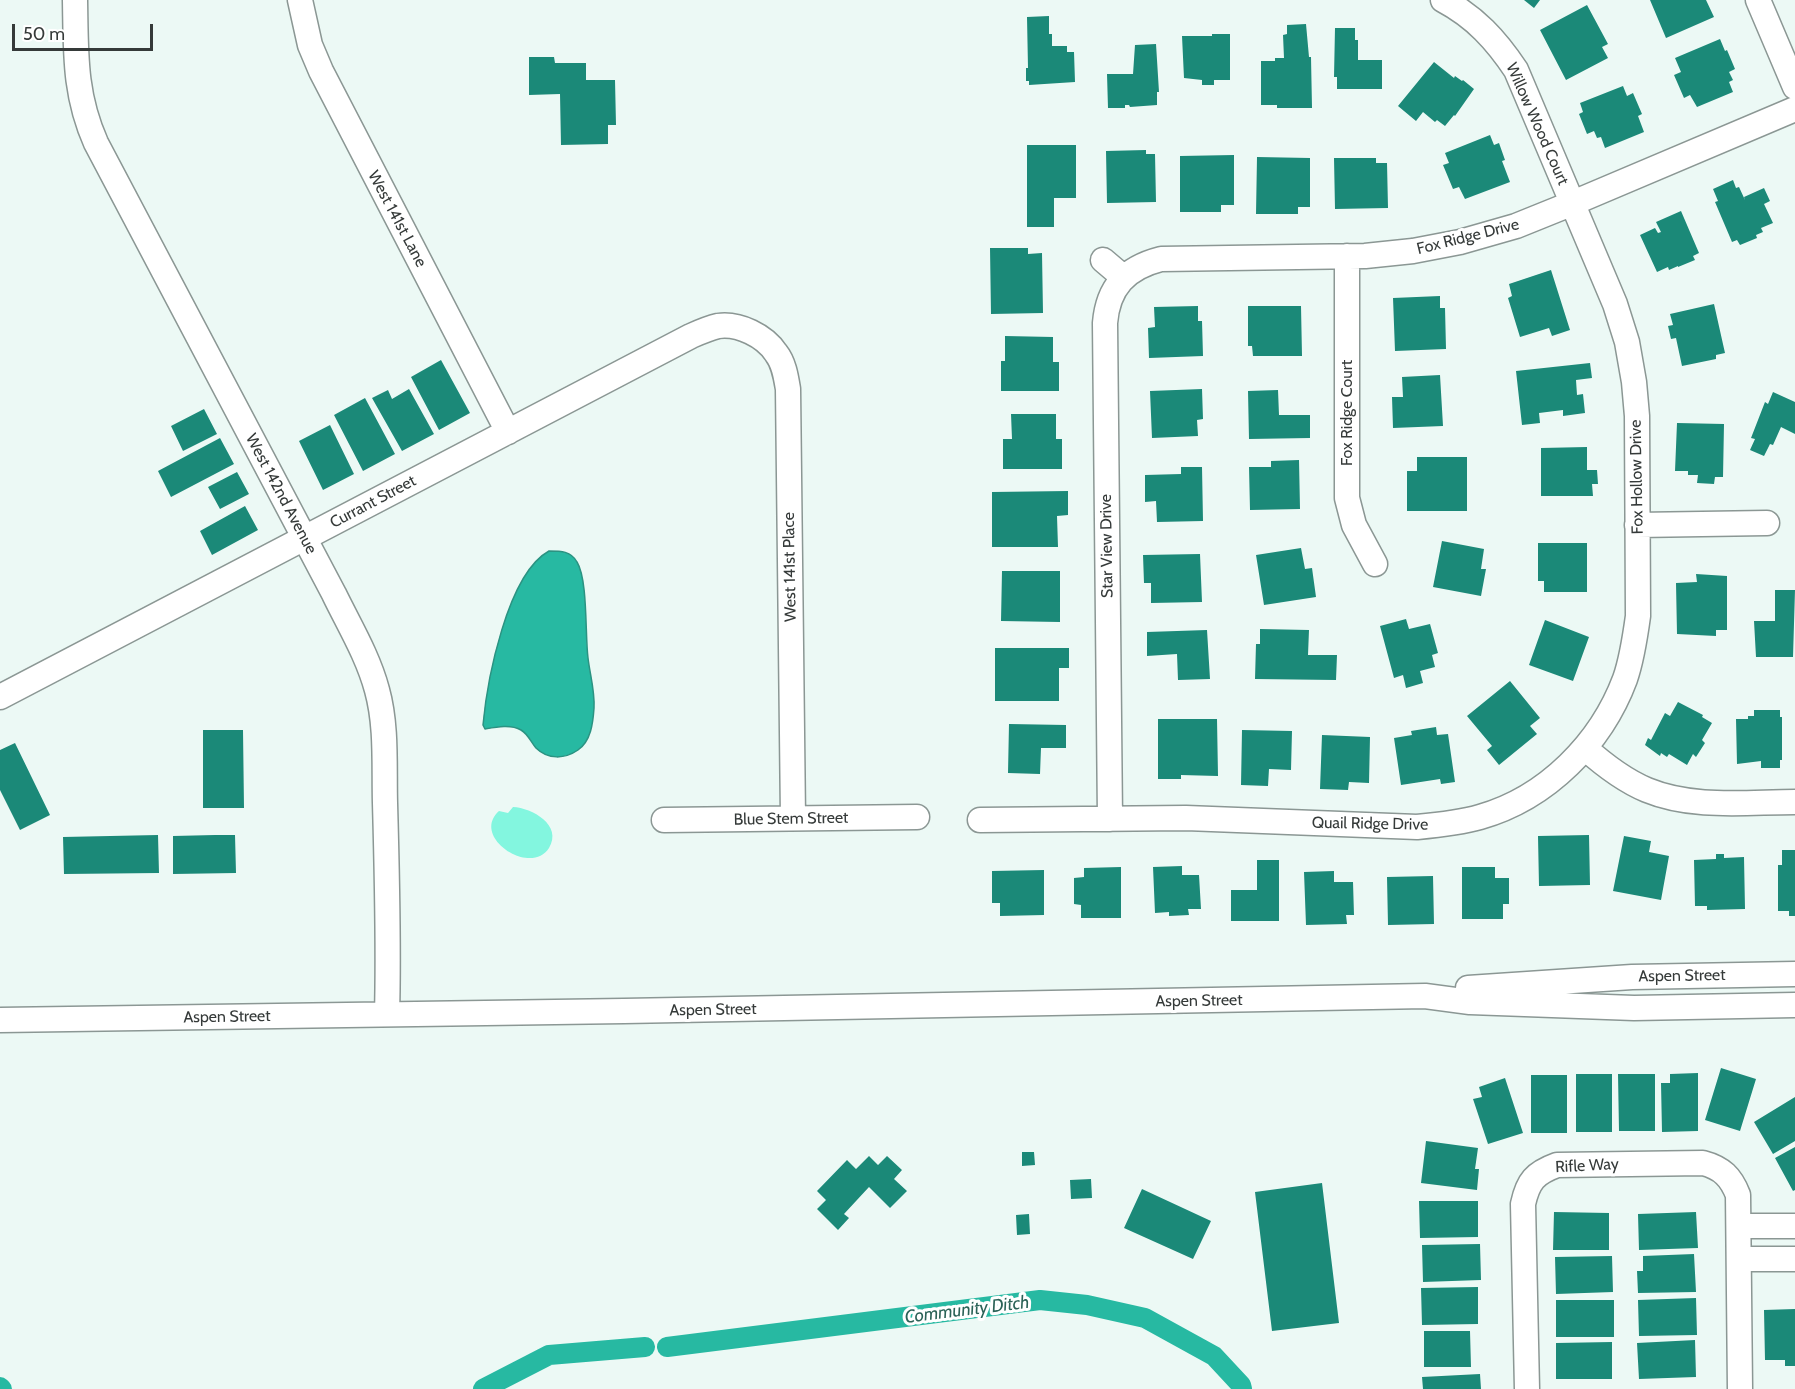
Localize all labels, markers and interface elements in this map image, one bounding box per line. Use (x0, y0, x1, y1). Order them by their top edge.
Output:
scale bar (15, 12, 156, 50)
text: 50 m (23, 23, 65, 45)
street label: Willow Wood Court (1501, 60, 1573, 188)
street label: West 141st Lane (364, 167, 430, 271)
street label: Fox Ridge Drive (1415, 215, 1521, 259)
street label: Fox Ridge Court (1337, 360, 1357, 466)
street label: Fox Hollow Drive (1626, 420, 1648, 534)
street label: West 142nd Avenue (241, 431, 321, 557)
street label: Currant Street (327, 471, 419, 533)
street label: Star View Drive (1096, 494, 1118, 598)
street label: West 141st Place (779, 512, 801, 622)
street label: Blue Stem Street (733, 808, 849, 830)
street label: Quail Ridge Drive (1312, 813, 1428, 835)
street label: Aspen Street (1638, 966, 1726, 986)
street label: Aspen Street (1155, 991, 1243, 1011)
street label: Aspen Street (669, 1000, 757, 1020)
street label: Aspen Street (183, 1007, 271, 1027)
street label: Rifle Way (1555, 1155, 1619, 1177)
water label: Community Ditch (904, 1292, 1030, 1328)

